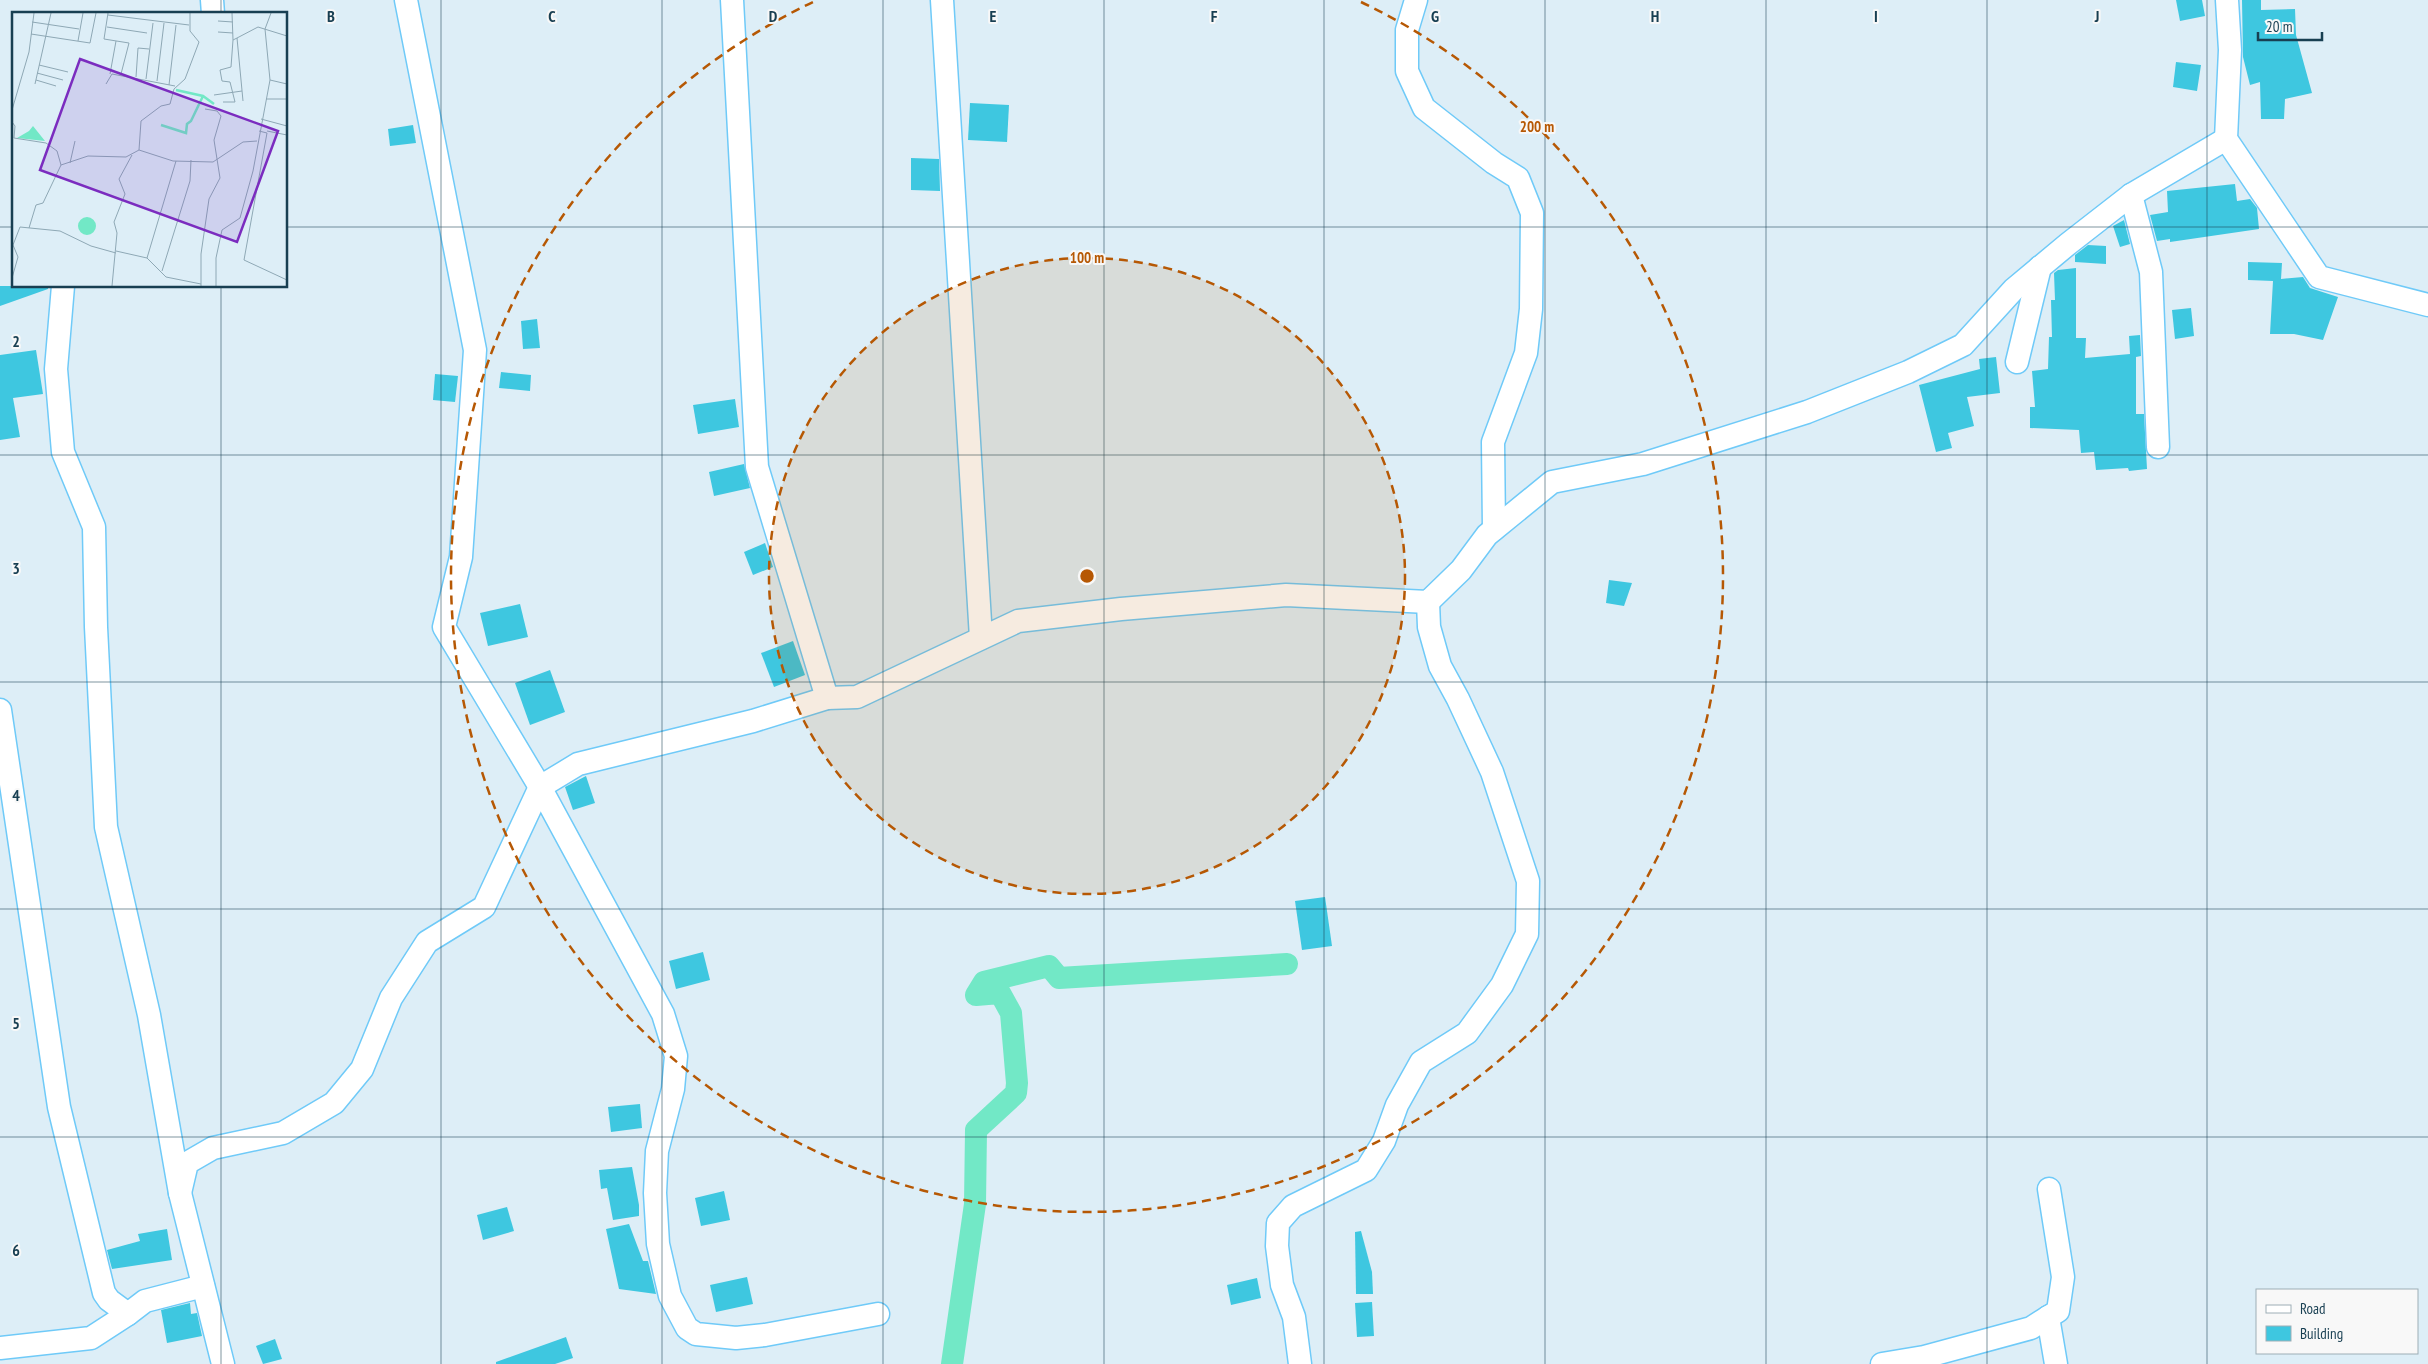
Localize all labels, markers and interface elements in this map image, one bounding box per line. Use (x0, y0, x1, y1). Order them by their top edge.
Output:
text: B (327, 6, 335, 26)
text: C (548, 6, 556, 26)
text: D (769, 6, 778, 26)
text: E (990, 6, 997, 26)
text: F (1211, 6, 1218, 26)
text: G (1431, 6, 1439, 26)
text: H (1651, 6, 1659, 26)
text: I (1874, 6, 1878, 26)
text: J (2094, 6, 2099, 26)
scale bar (2258, 10, 2322, 42)
inset map (12, 12, 288, 288)
text: 20 m (2266, 17, 2292, 36)
text: 200 m (1520, 117, 1554, 136)
text: 100 m (1070, 248, 1104, 267)
text: 2 (12, 331, 20, 351)
text: 3 (12, 558, 20, 578)
centre of rings (1078, 567, 1096, 585)
text: 4 (12, 785, 20, 805)
text: 5 (12, 1013, 20, 1033)
text: 6 (12, 1240, 20, 1260)
legend (2256, 1289, 2418, 1354)
text: Road (2300, 1299, 2326, 1318)
text: Building (2300, 1324, 2343, 1343)

